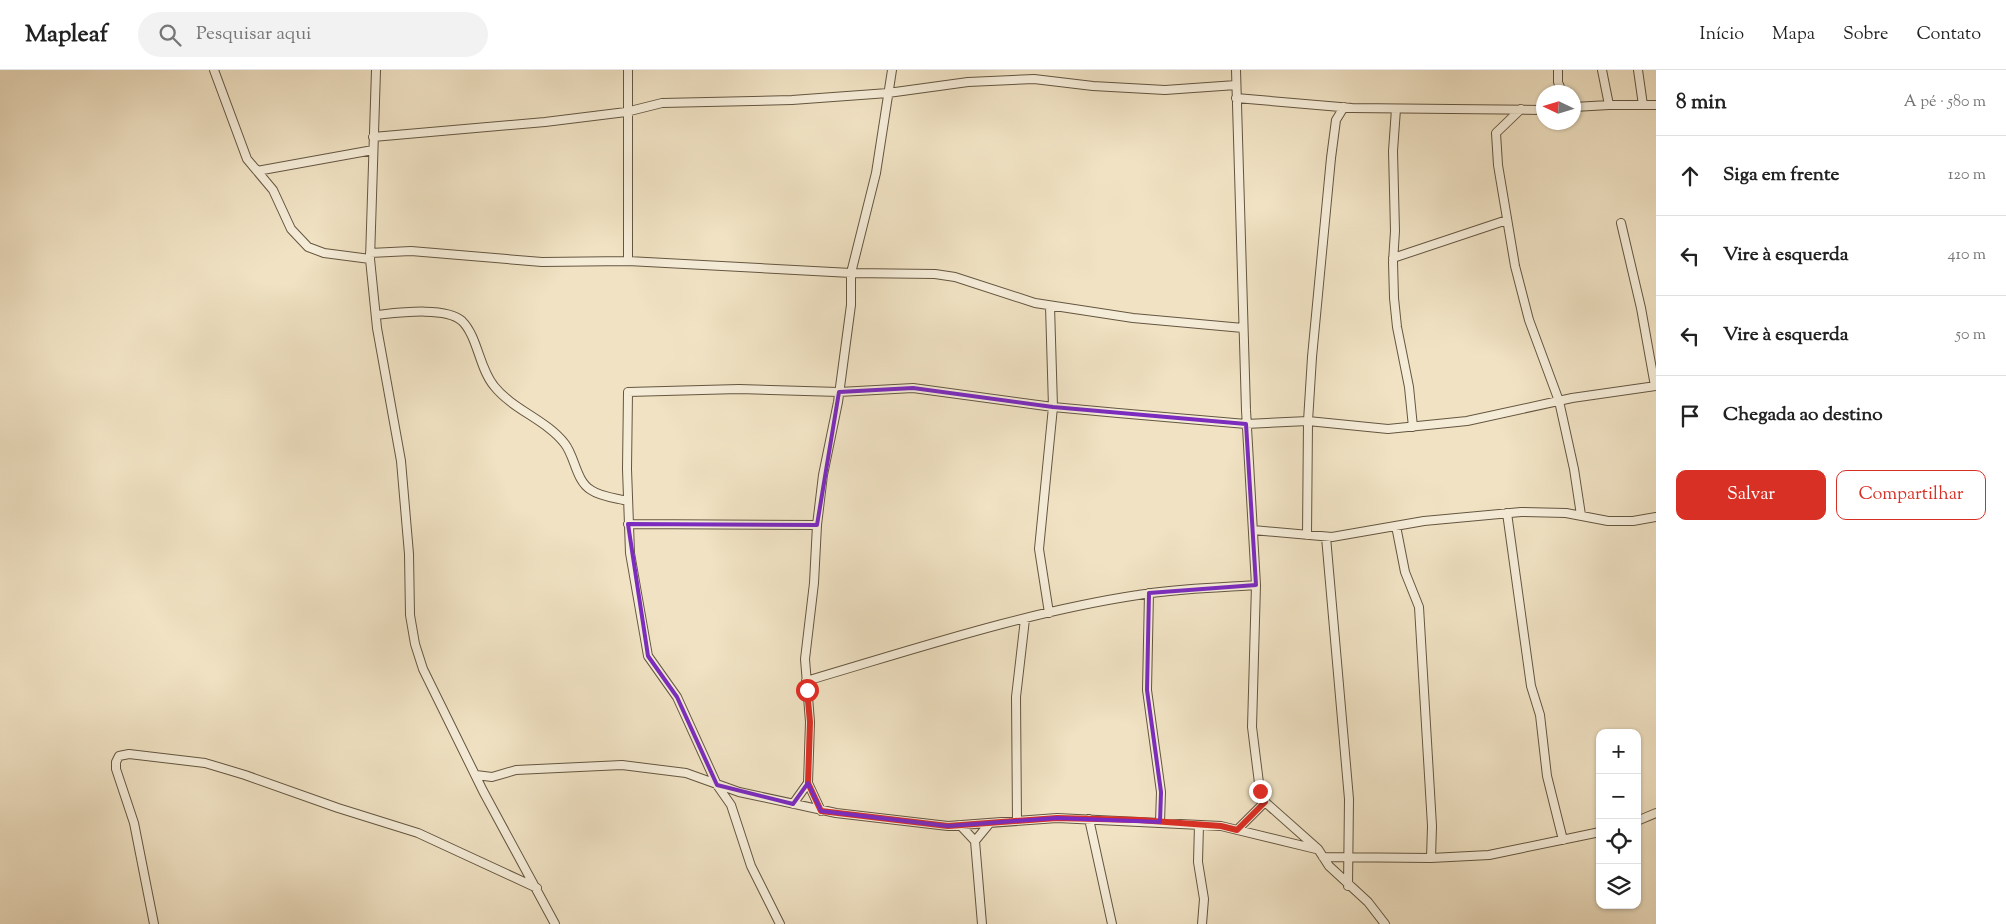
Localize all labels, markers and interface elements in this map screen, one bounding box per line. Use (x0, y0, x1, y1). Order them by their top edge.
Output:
search box (138, 12, 488, 57)
text: Mapleaf (25, 18, 108, 52)
icon: search (156, 21, 184, 49)
text: Pesquisar aqui (196, 21, 311, 48)
text: Início (1699, 22, 1744, 48)
text: Mapa (1772, 22, 1815, 48)
text: Sobre (1843, 22, 1888, 48)
text: Contato (1916, 22, 1981, 48)
north arrow (1536, 85, 1581, 130)
text: 8 min (1676, 88, 1727, 118)
text: A pé · 580 m (1904, 91, 1986, 114)
icon: ahead (1676, 162, 1704, 190)
text: Siga em frente (1723, 162, 1839, 189)
text: 120 m (1948, 164, 1986, 187)
icon: left (1676, 242, 1704, 270)
text: Vire à esquerda (1723, 242, 1849, 269)
text: 410 m (1948, 244, 1986, 267)
icon: left (1676, 322, 1704, 350)
text: Vire à esquerda (1723, 322, 1849, 349)
text: 50 m (1955, 324, 1986, 347)
icon: arrive (1676, 402, 1704, 430)
text: Chegada ao destino (1723, 402, 1883, 429)
button: Salvar (1676, 470, 1826, 520)
button: Compartilhar (1836, 470, 1986, 520)
route start (796, 679, 819, 702)
map controls (1596, 729, 1641, 909)
button: + (1596, 729, 1641, 774)
button: − (1596, 774, 1641, 819)
route end (1249, 780, 1272, 803)
button: locate (1596, 819, 1641, 864)
button: layers (1596, 864, 1641, 909)

